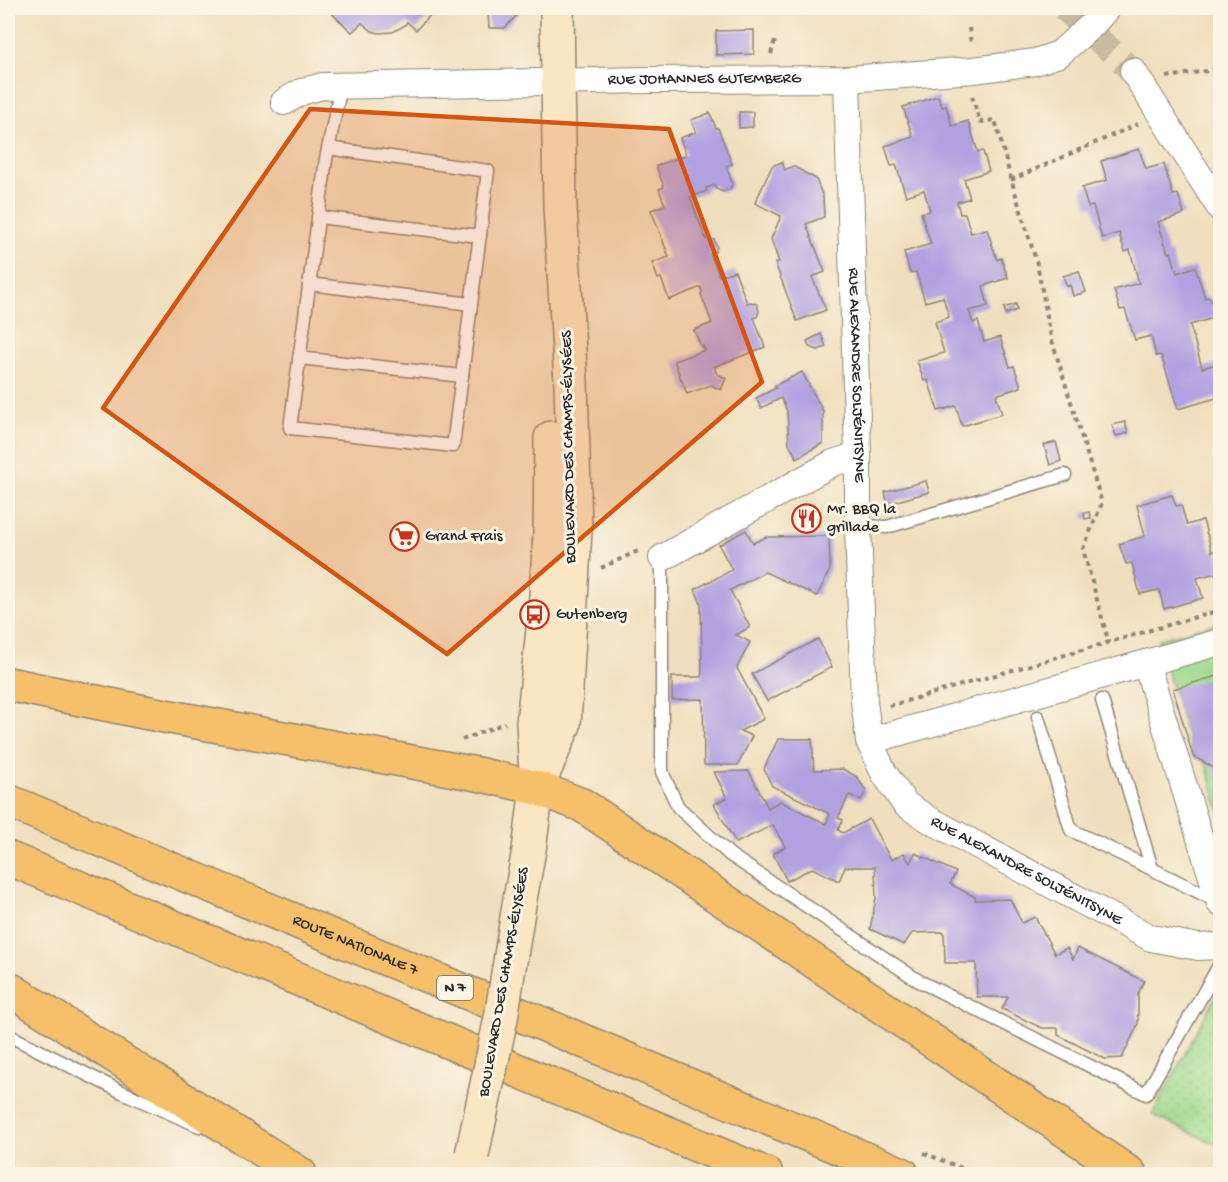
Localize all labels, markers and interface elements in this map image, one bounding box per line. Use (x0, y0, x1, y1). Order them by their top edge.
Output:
street label: RUE JOHANNES GUTEMBERG (608, 70, 802, 90)
street label: RUE ALEXANDRE SOLJÉNITSYNE (843, 267, 868, 483)
street label: BOULEVARD DES CHAMPS-ÉLYSÉES (558, 330, 582, 565)
place label: Mr. BBQ la grillade (827, 501, 897, 538)
restaurant icon: Mr. BBQ la grillade (790, 503, 822, 535)
supermarket icon: Grand Frais (388, 521, 420, 553)
place label: Grand Frais (425, 528, 504, 547)
bus stop icon: Gutenberg (519, 599, 551, 631)
place label: Gutenberg (556, 606, 627, 625)
street label: RUE ALEXANDRE SOLJÉNITSYNE (927, 812, 1126, 931)
street label: BOULEVARD DES CHAMPS-ÉLYSÉES (475, 865, 535, 1099)
street label: ROUTE NATIONALE 7 (289, 911, 421, 981)
road number: N 7 (437, 976, 473, 1000)

